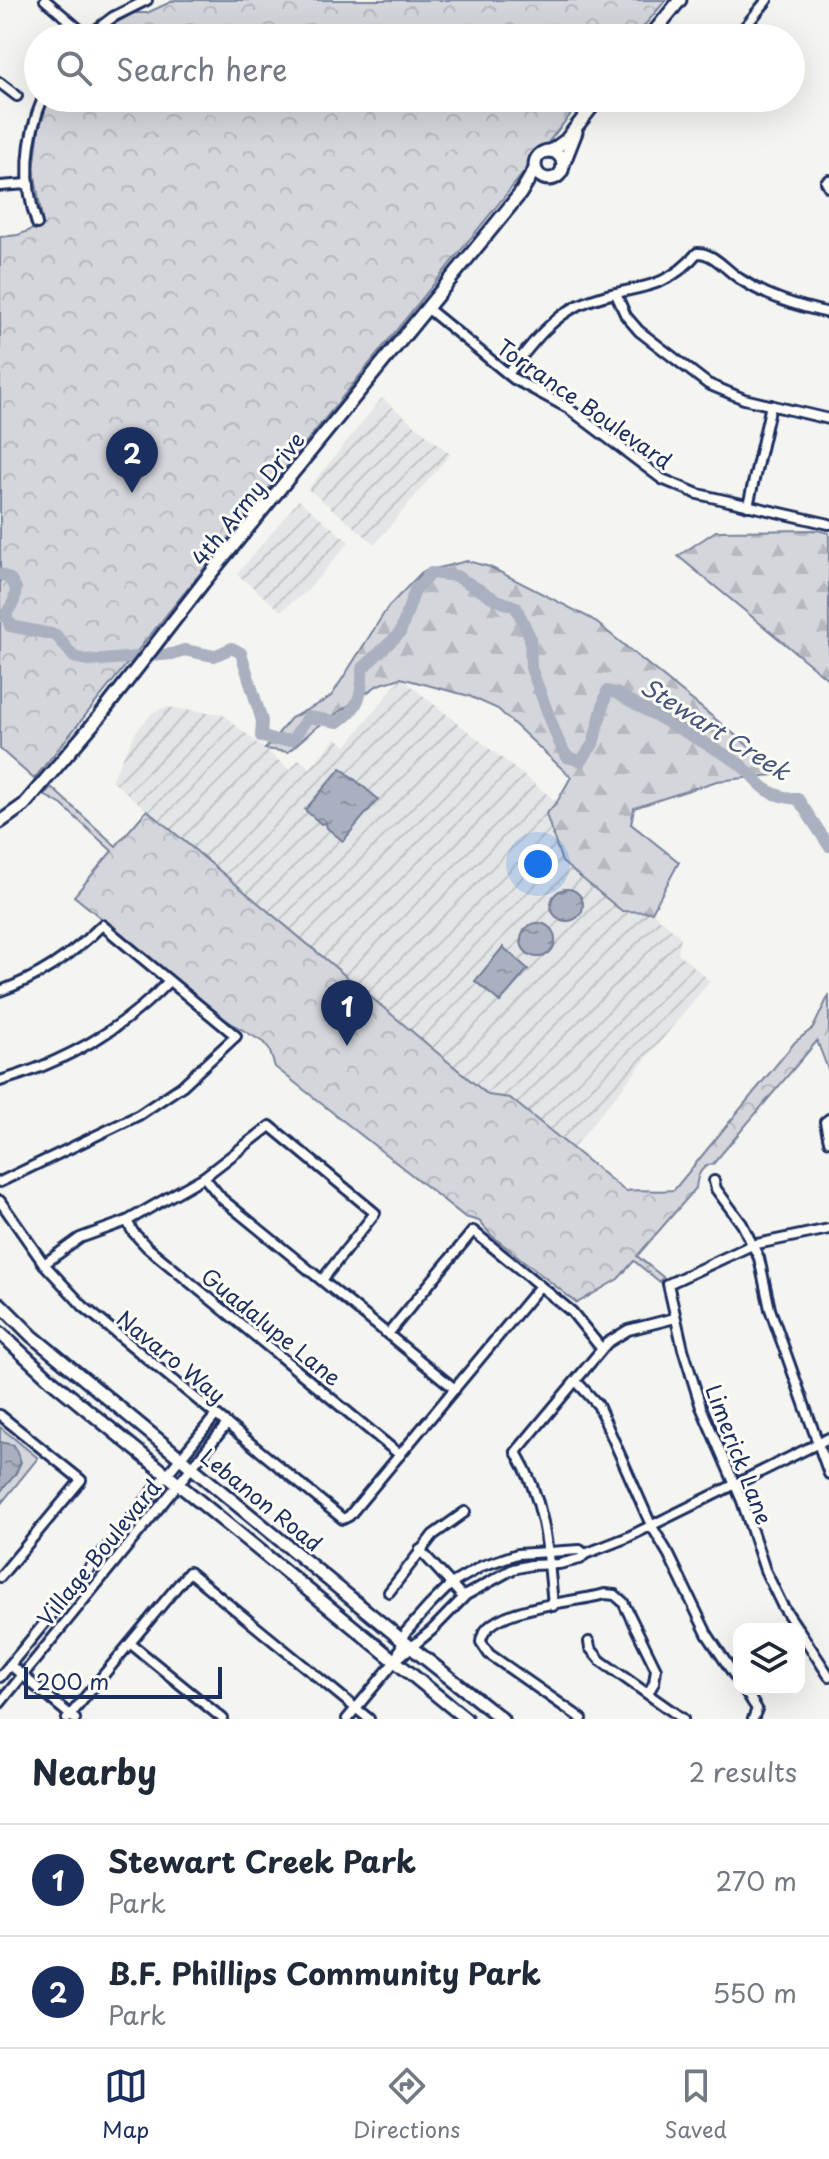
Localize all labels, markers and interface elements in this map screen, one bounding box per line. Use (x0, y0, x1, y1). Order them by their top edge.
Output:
search box (24, 24, 805, 112)
icon: search (52, 46, 96, 90)
text: Search here (116, 46, 288, 91)
street label: Torrance Boulevard (490, 330, 680, 476)
street label: 4th Army Drive (182, 424, 312, 572)
pin: 2 (106, 427, 158, 493)
water label: Stewart Creek (634, 668, 799, 789)
your location (518, 844, 558, 884)
pin: 1 (321, 980, 373, 1046)
street label: Guadalupe Lane (195, 1259, 349, 1393)
street label: Navaro Way (110, 1302, 234, 1410)
street label: Limerick Lane (698, 1379, 782, 1529)
street label: Lebanon Road (194, 1439, 330, 1559)
street label: Village Boulevard (28, 1472, 168, 1632)
map controls (733, 1623, 805, 1695)
button: layers (733, 1623, 805, 1695)
scale bar (24, 1663, 222, 1699)
text: 200 m (36, 1664, 109, 1697)
text: Nearby (32, 1745, 157, 1797)
text: 2 results (689, 1752, 797, 1791)
text: Stewart Creek Park (108, 1838, 416, 1883)
text: 1 (52, 1861, 64, 1900)
text: 270 m (716, 1861, 797, 1900)
text: Park (108, 1883, 166, 1922)
text: B.F. Phillips Community Park (108, 1950, 541, 1995)
text: 2 (49, 1973, 67, 2012)
text: 550 m (713, 1973, 797, 2012)
text: Park (108, 1995, 166, 2034)
tab: Map (102, 2064, 149, 2145)
tab: Directions (353, 2064, 460, 2145)
tab: Saved (664, 2064, 727, 2145)

